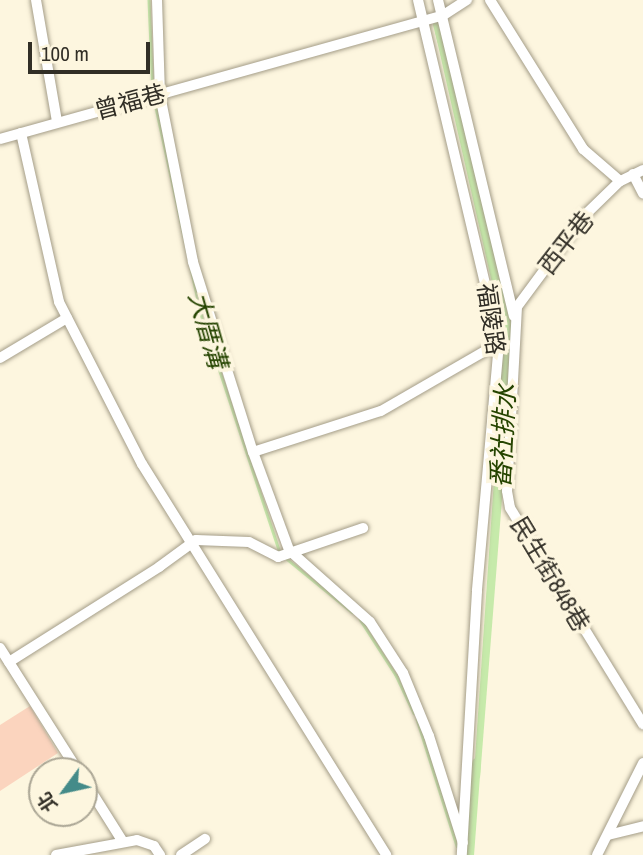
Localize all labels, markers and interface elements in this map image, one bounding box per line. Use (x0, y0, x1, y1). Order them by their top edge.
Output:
scale bar (32, 28, 154, 72)
text: 100 m (41, 39, 89, 68)
street label: 曾福巷 (91, 79, 169, 125)
street label: 西平巷 (532, 206, 600, 280)
street label: 福陵路 (472, 281, 510, 357)
water label: 大厝溝 (182, 288, 234, 372)
water label: 番社排水 (485, 383, 521, 489)
street label: 民生街848巷 (504, 511, 596, 637)
north arrow (28, 757, 98, 827)
text: 北 (31, 787, 63, 817)

